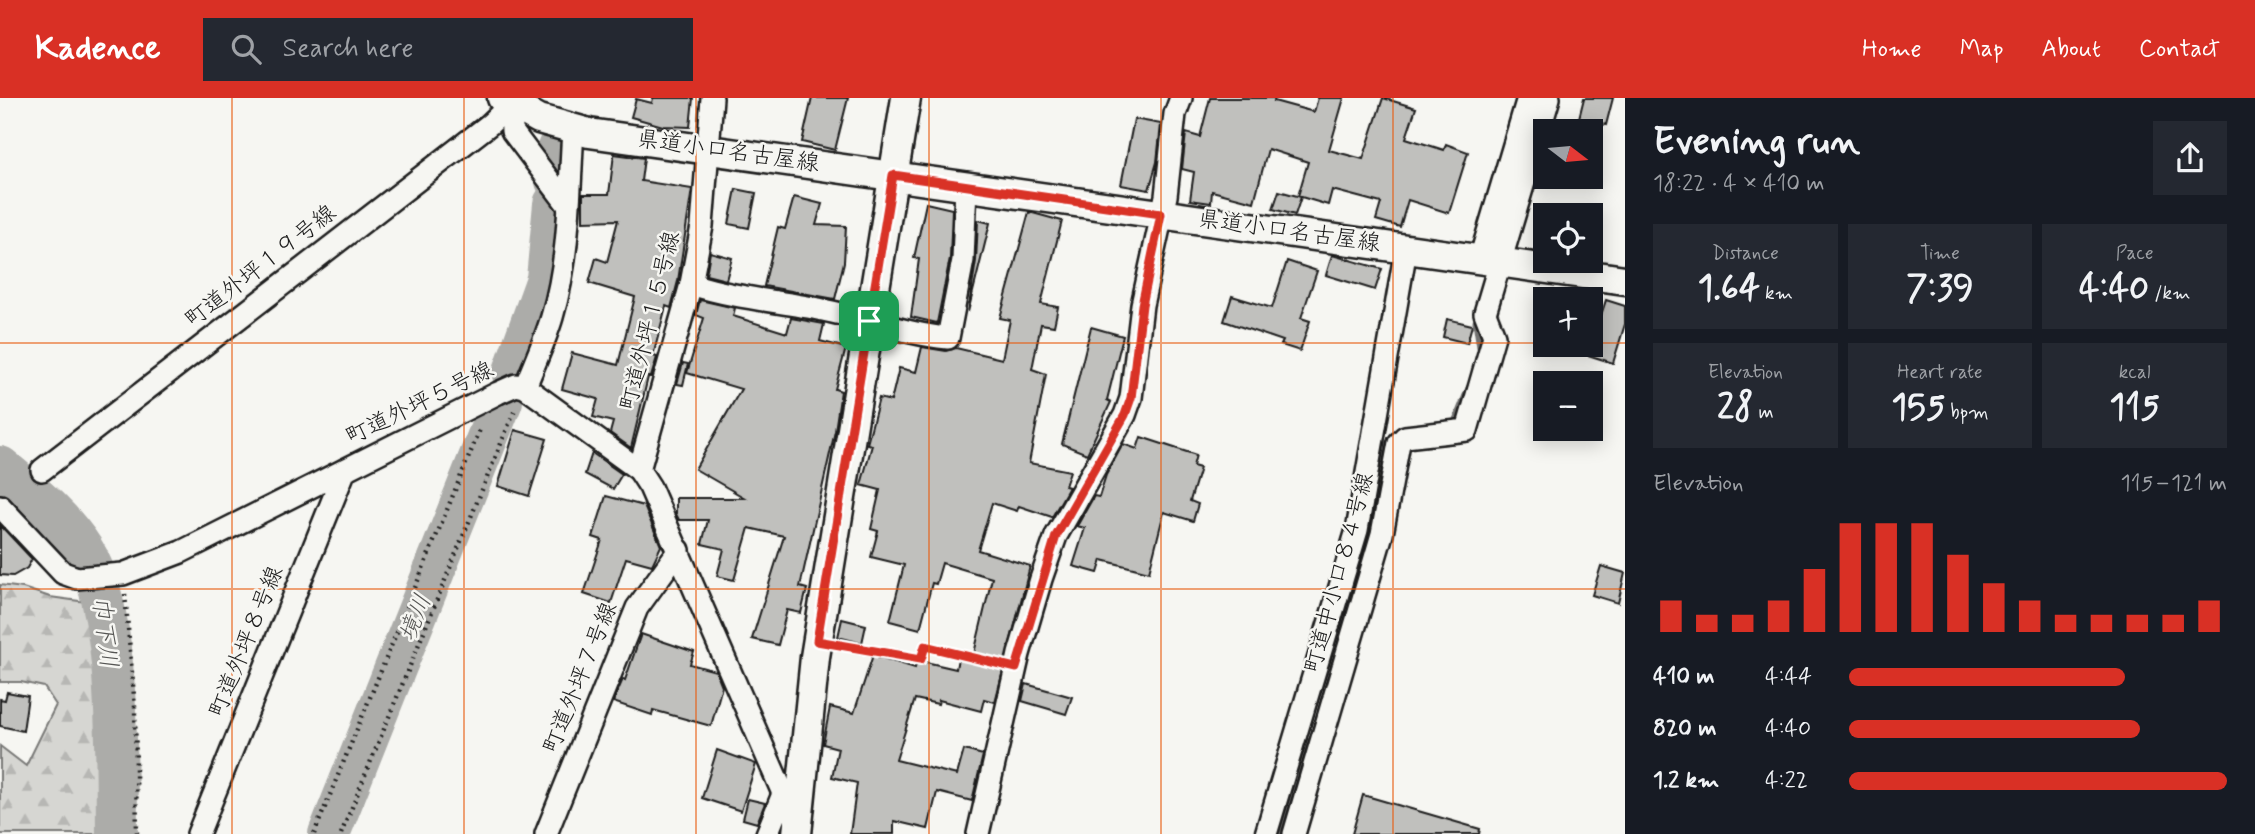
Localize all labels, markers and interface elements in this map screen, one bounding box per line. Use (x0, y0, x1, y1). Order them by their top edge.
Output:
search box (203, 18, 693, 81)
text: Kadence (35, 27, 161, 71)
icon: search (227, 30, 265, 68)
text: Search here (283, 32, 413, 66)
text: Home (1862, 34, 1922, 65)
text: Map (1960, 34, 2004, 65)
text: About (2042, 34, 2101, 65)
text: Contact (2139, 34, 2220, 65)
text: Evening run (1653, 118, 1860, 167)
north arrow (1533, 119, 1603, 189)
map controls (1533, 119, 1603, 441)
button: share (2153, 121, 2227, 195)
street label: 県道小口名古屋線 (635, 124, 821, 180)
text: 18:22 · 4 × 410 m (1653, 169, 1825, 199)
street label: 町道外坪１９号線 (179, 199, 343, 335)
button: locate (1533, 203, 1603, 273)
street label: 県道小口名古屋線 (1196, 204, 1382, 260)
street label: 町道外坪１５号線 (614, 228, 688, 414)
text: Distance (1712, 241, 1779, 266)
text: Time (1920, 241, 1960, 266)
text: Pace (2116, 241, 2154, 266)
text: 1.64 (1698, 266, 1760, 312)
text: 7:39 (1906, 266, 1974, 312)
text: 4:40 (2079, 266, 2149, 312)
text: km (1760, 281, 1793, 306)
text: /km (2149, 281, 2190, 306)
button: + (1533, 287, 1603, 357)
pin (839, 291, 899, 351)
icon: arrive (850, 302, 888, 340)
street label: 町道外坪５号線 (341, 355, 499, 453)
text: Elevation (1708, 360, 1783, 385)
text: Heart rate (1897, 360, 1983, 385)
text: kcal (2119, 360, 2151, 385)
button: − (1533, 371, 1603, 441)
text: 28 (1717, 385, 1753, 431)
text: 155 (1891, 385, 1945, 431)
text: 115 (2110, 385, 2160, 431)
text: m (1753, 400, 1774, 425)
text: bpm (1945, 400, 1989, 425)
street label: 町道中小口８４号線 (1299, 469, 1381, 677)
text: Elevation (1653, 469, 1744, 499)
text: 115–121 m (2120, 469, 2227, 499)
street label: 町道外坪８号線 (203, 562, 291, 722)
water label: 境川 (393, 590, 439, 646)
water label: 巾下川 (84, 594, 124, 670)
street label: 町道外坪７号線 (537, 598, 625, 758)
text: 410 m (1653, 662, 1715, 692)
text: 4:44 (1765, 662, 1812, 692)
text: 820 m (1653, 714, 1716, 744)
text: 4:40 (1765, 714, 1811, 744)
text: 1.2 km (1653, 766, 1719, 796)
text: 4:22 (1765, 766, 1808, 796)

